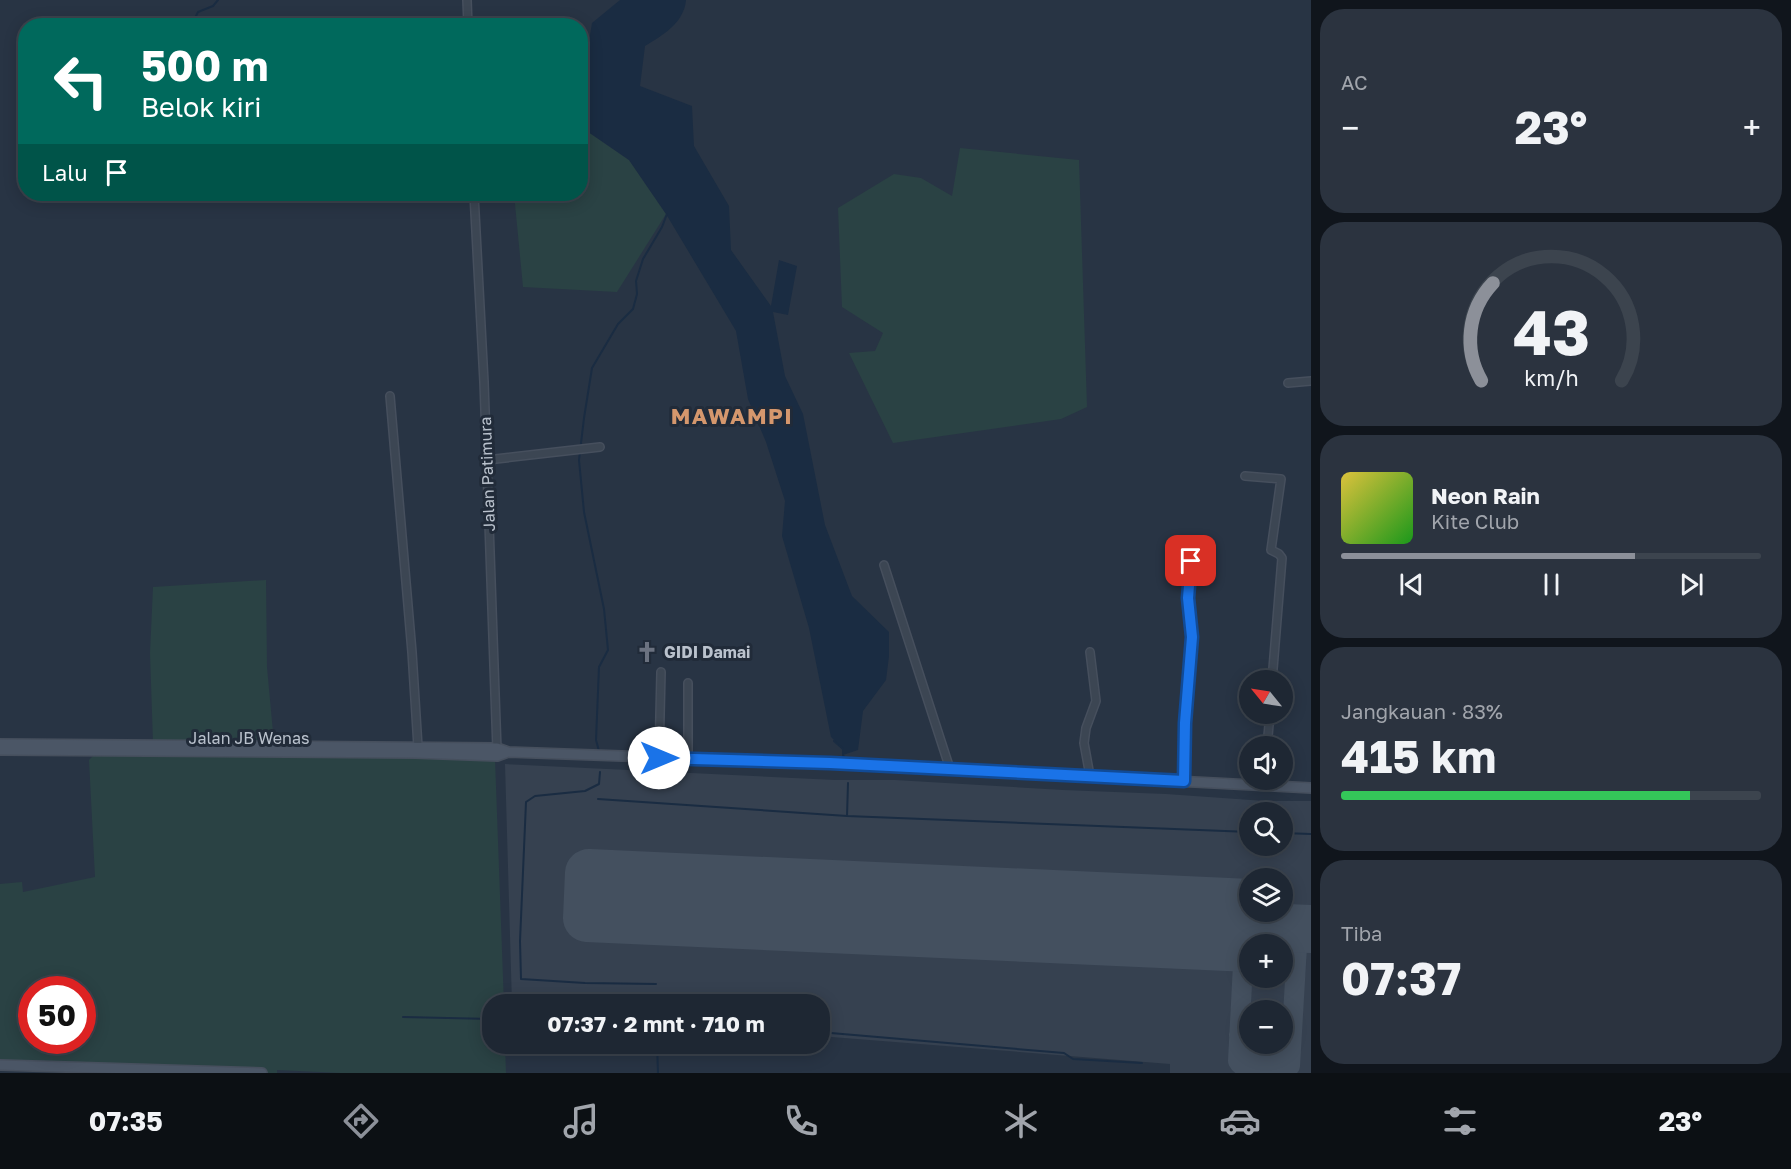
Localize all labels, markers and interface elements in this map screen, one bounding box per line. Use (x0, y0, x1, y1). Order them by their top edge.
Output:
text: 500 m (141, 40, 268, 90)
icon: left (42, 42, 120, 120)
text: AC (1341, 70, 1368, 94)
text: Belok kiri (141, 91, 262, 123)
text: 23° (1515, 100, 1587, 154)
text: − (1341, 108, 1359, 147)
text: + (1743, 108, 1761, 147)
icon: arrive (100, 156, 133, 189)
text: Lalu (42, 159, 88, 186)
text: 43 (1512, 294, 1590, 369)
text: km/h (1524, 365, 1578, 391)
district label: MAWAMPI (671, 402, 793, 429)
street label: Jalan Patimura (475, 416, 499, 532)
text: Neon Rain (1431, 482, 1540, 509)
text: Kite Club (1431, 509, 1519, 533)
pin (1165, 535, 1216, 586)
icon: arrive (1174, 544, 1207, 577)
icon: previous (1395, 568, 1428, 601)
icon: pause (1535, 568, 1568, 601)
icon: next (1675, 568, 1708, 601)
church icon: GIDI Damai (635, 640, 659, 664)
place label: GIDI Damai (664, 642, 750, 662)
north arrow (1239, 670, 1293, 724)
map controls (1239, 670, 1293, 1054)
text: Jangkauan · 83% (1341, 699, 1503, 723)
position arrow (627, 726, 691, 790)
street label: Jalan JB Wenas (189, 728, 309, 748)
text: 415 km (1341, 729, 1496, 783)
button: sound (1239, 736, 1293, 790)
button: search (1239, 802, 1293, 856)
button: layers (1239, 868, 1293, 922)
text: Tiba (1341, 921, 1382, 945)
button: + (1239, 934, 1293, 988)
text: 07:37 (1341, 951, 1461, 1005)
speed limit sign: 50 (18, 976, 96, 1054)
button: − (1239, 1000, 1293, 1054)
text: 07:37 · 2 mnt · 710 m (547, 1010, 765, 1037)
icon: directions (340, 1100, 382, 1142)
icon: music (560, 1100, 602, 1142)
icon: phone (780, 1100, 822, 1142)
icon: climate (1000, 1100, 1042, 1142)
icon: car (1219, 1100, 1261, 1142)
icon: filters (1439, 1100, 1481, 1142)
text: 07:35 (89, 1105, 163, 1137)
text: 23° (1659, 1105, 1702, 1137)

